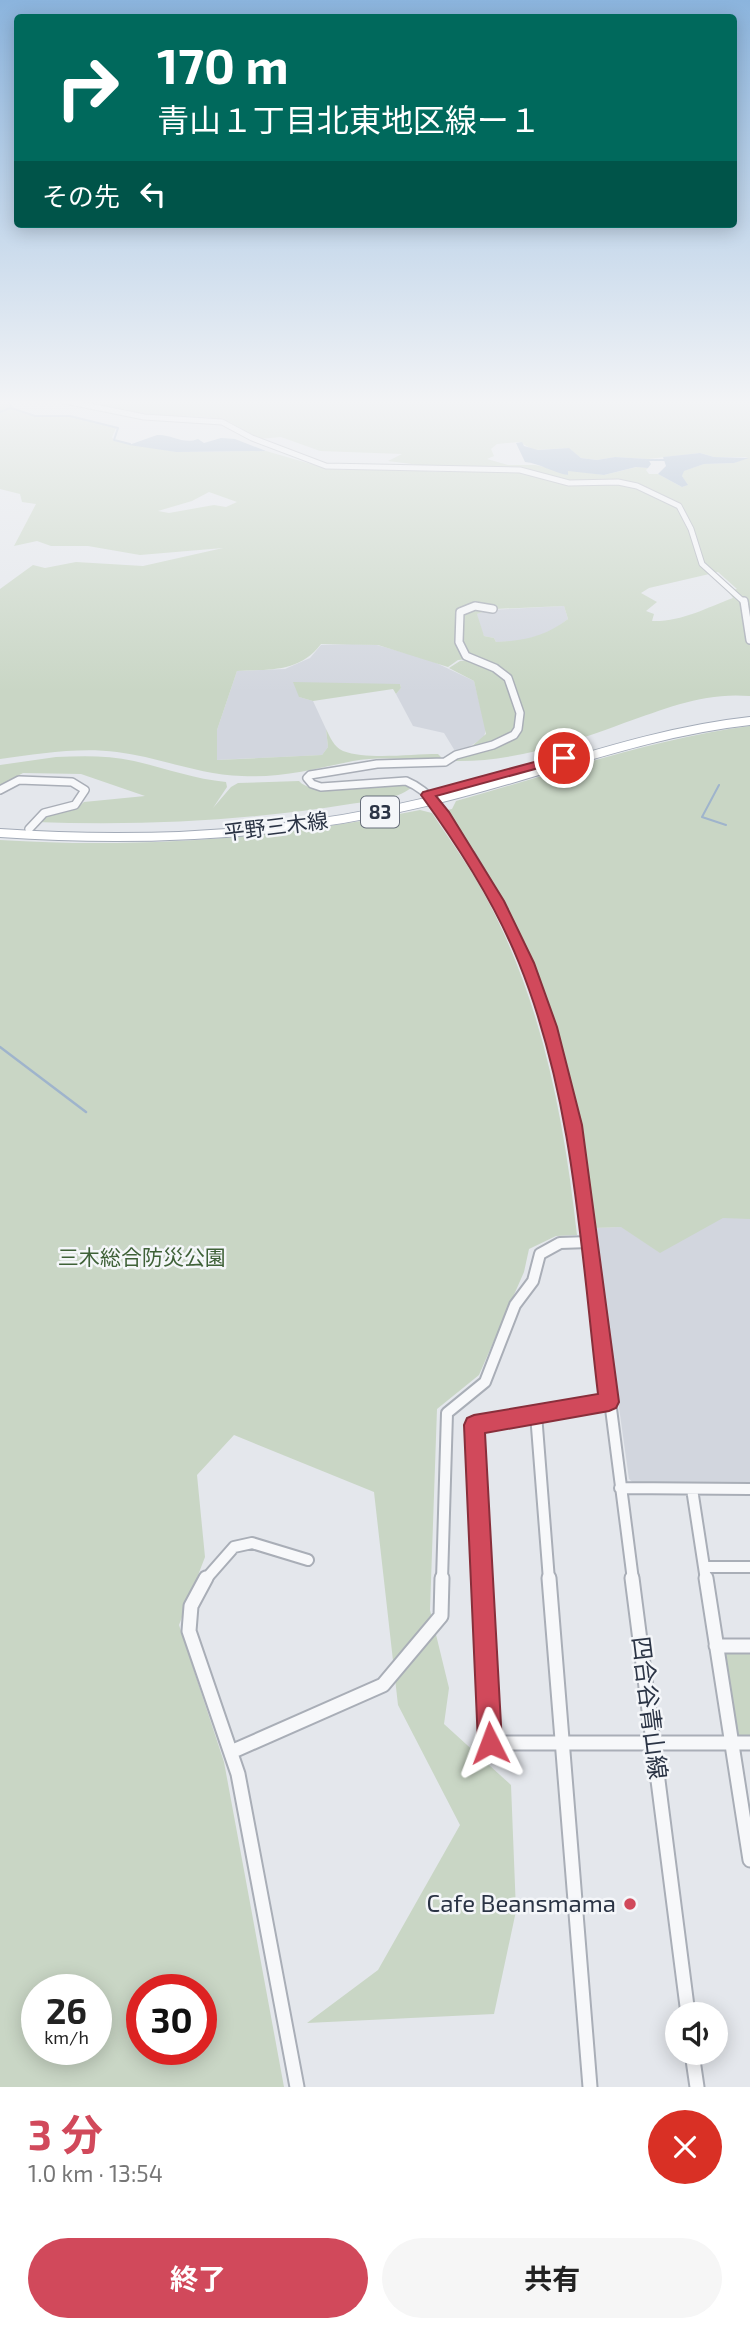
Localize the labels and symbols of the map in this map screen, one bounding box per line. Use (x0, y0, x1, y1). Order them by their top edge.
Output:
pin (534, 728, 594, 788)
road number: 83 (361, 796, 399, 828)
street label: 平野三木線 (222, 807, 329, 844)
park label: 三木総合防災公園 (58, 1244, 226, 1269)
street label: 四合谷青山線 (627, 1635, 674, 1781)
position arrow (453, 1706, 527, 1780)
place label: Cafe Beansmama (426, 1888, 616, 1917)
marker: Cafe Beansmama (622, 1896, 638, 1912)
speed limit sign: 30 (126, 1974, 217, 2065)

